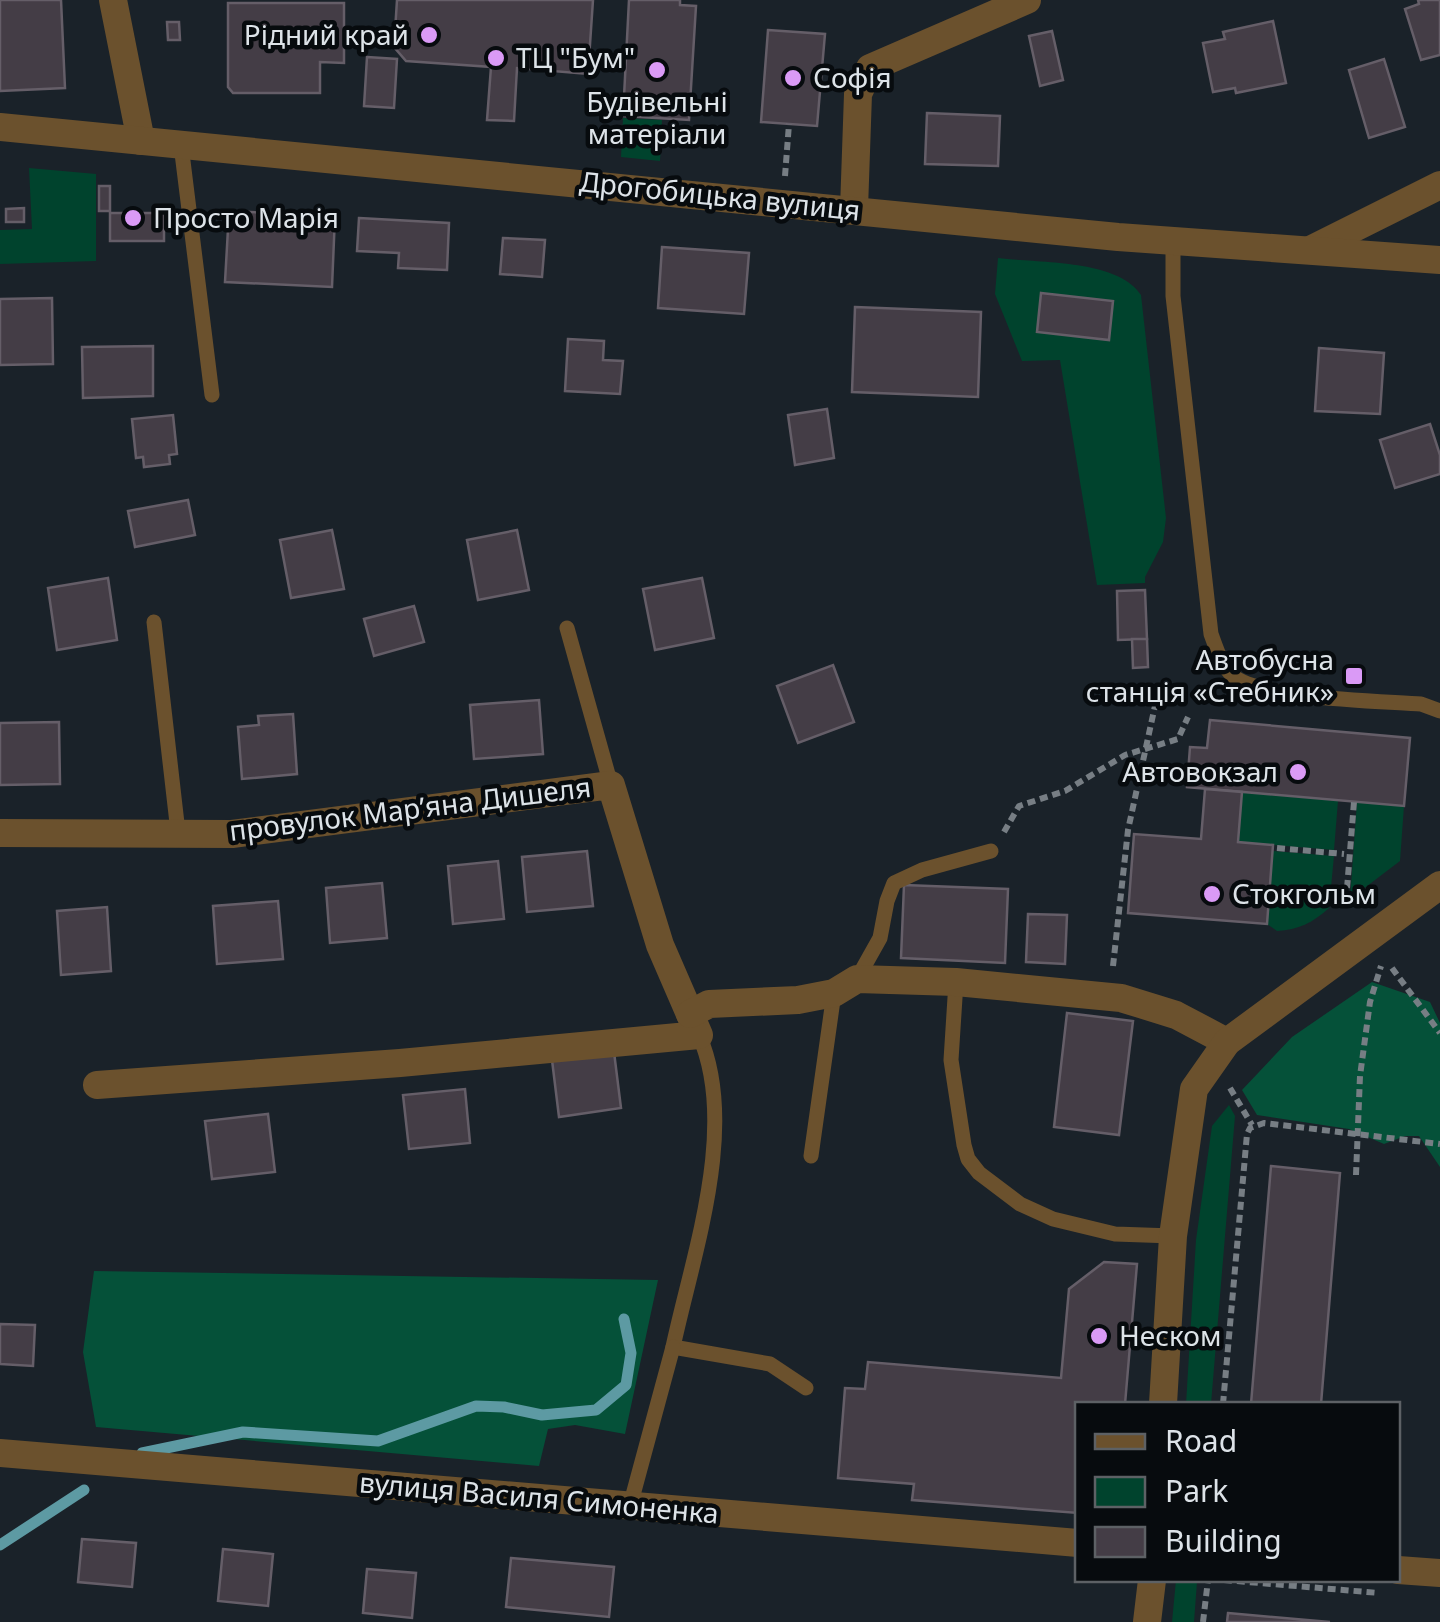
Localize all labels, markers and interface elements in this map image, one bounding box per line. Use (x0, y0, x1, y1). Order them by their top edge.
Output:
place label: Рідний край (244, 15, 409, 53)
marker: Рідний край (418, 24, 440, 46)
place label: ТЦ "Бум" (516, 38, 635, 76)
marker: ТЦ "Бум" (485, 47, 507, 69)
place label: Софія (813, 58, 892, 96)
marker: Будівельні матеріали (646, 59, 668, 81)
marker: Софія (782, 67, 804, 89)
place label: Будівельні матеріали (586, 82, 728, 152)
street label: Дрогобицька вулиця (578, 161, 862, 229)
place label: Просто Марія (153, 198, 339, 236)
marker: Просто Марія (122, 207, 144, 229)
place label: Автобусна станція «Стебник» (1086, 640, 1334, 710)
marker: Автобусна станція «Стебник» (1343, 665, 1365, 687)
place label: Автовокзал (1122, 752, 1278, 790)
marker: Автовокзал (1287, 761, 1309, 783)
street label: провулок Марʼяна Дишеля (227, 767, 593, 849)
place label: Стокгольм (1232, 874, 1376, 912)
marker: Стокгольм (1201, 883, 1223, 905)
place label: Неском (1119, 1316, 1221, 1354)
marker: Неском (1088, 1325, 1110, 1347)
legend (1075, 1402, 1400, 1582)
text: Road (1165, 1420, 1237, 1461)
street label: вулиця Василя Симоненка (358, 1462, 720, 1532)
text: Park (1165, 1470, 1228, 1511)
text: Building (1165, 1520, 1282, 1561)

